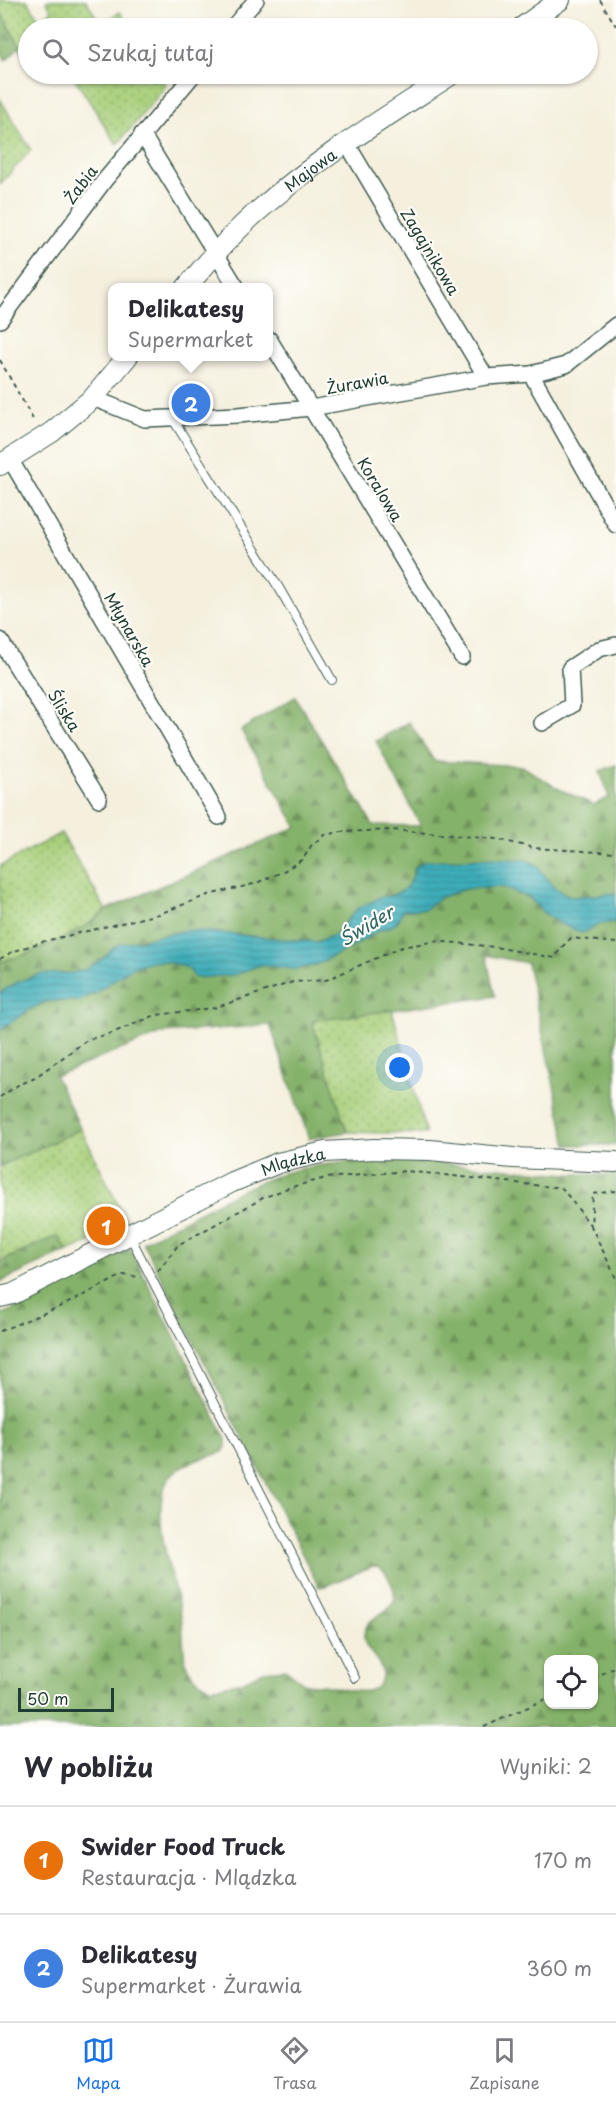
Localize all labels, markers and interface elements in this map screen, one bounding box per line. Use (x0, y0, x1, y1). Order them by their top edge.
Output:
search box (18, 18, 598, 84)
icon: search (39, 35, 72, 68)
text: Szukaj tutaj (87, 35, 214, 68)
street label: Majowa (279, 142, 341, 197)
street label: Żabia (57, 159, 103, 209)
street label: Zagajnikowa (396, 203, 467, 299)
popup (108, 283, 273, 361)
text: Delikatesy (128, 291, 244, 324)
text: Supermarket (128, 324, 253, 354)
street label: Żurawia (324, 365, 390, 399)
pin: 2 (172, 380, 210, 426)
street label: Koralowa (352, 452, 410, 526)
street label: Młynarska (99, 587, 161, 671)
street label: Śliska (43, 684, 87, 736)
water label: Świder (334, 897, 401, 952)
your location (385, 1053, 414, 1082)
street label: Mlądzka (257, 1140, 327, 1181)
pin: 1 (86, 1204, 126, 1248)
map controls (544, 1655, 598, 1709)
button: locate (544, 1655, 598, 1709)
scale bar (18, 1685, 114, 1712)
text: 50 m (27, 1686, 68, 1710)
text: W pobliżu (24, 1747, 153, 1786)
text: Wyniki: 2 (499, 1751, 592, 1781)
text: Swider Food Truck (81, 1829, 285, 1862)
text: 1 (39, 1845, 48, 1875)
text: 170 m (534, 1845, 592, 1875)
text: Restauracja · Mlądzka (81, 1862, 296, 1892)
text: Delikatesy (81, 1937, 197, 1970)
text: 2 (36, 1953, 51, 1983)
text: 360 m (526, 1953, 592, 1983)
text: Supermarket · Żurawia (81, 1970, 302, 2000)
tab: Mapa (76, 2034, 120, 2094)
tab: Trasa (273, 2034, 316, 2094)
tab: Zapisane (469, 2034, 540, 2094)

